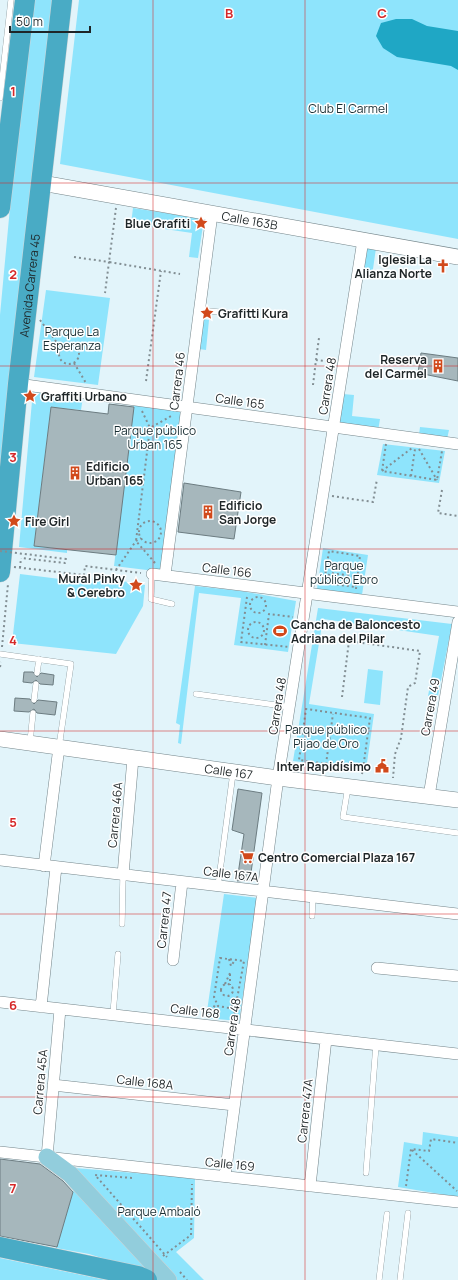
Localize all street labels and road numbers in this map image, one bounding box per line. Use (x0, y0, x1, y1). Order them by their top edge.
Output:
street label: Calle 163B (220, 207, 279, 233)
street label: Avenida Carrera 45 (15, 233, 44, 338)
street label: Carrera 46 (165, 351, 189, 411)
street label: Carrera 48 (314, 356, 340, 416)
street label: Calle 165 (214, 389, 266, 413)
street label: Calle 166 (201, 559, 253, 581)
street label: Carrera 48 (264, 676, 290, 736)
street label: Carrera 49 (417, 677, 443, 737)
street label: Calle 167 (204, 759, 254, 783)
street label: Carrera 46A (104, 781, 126, 849)
street label: Calle 167A (202, 862, 260, 886)
street label: Carrera 47 (153, 891, 175, 949)
street label: Carrera 48 (220, 997, 244, 1057)
street label: Calle 168 (169, 1000, 221, 1022)
street label: Carrera 45A (29, 1048, 51, 1115)
street label: Calle 168A (116, 1071, 175, 1093)
street label: Carrera 47A (293, 1078, 317, 1144)
street label: Calle 169 (204, 1153, 256, 1175)

